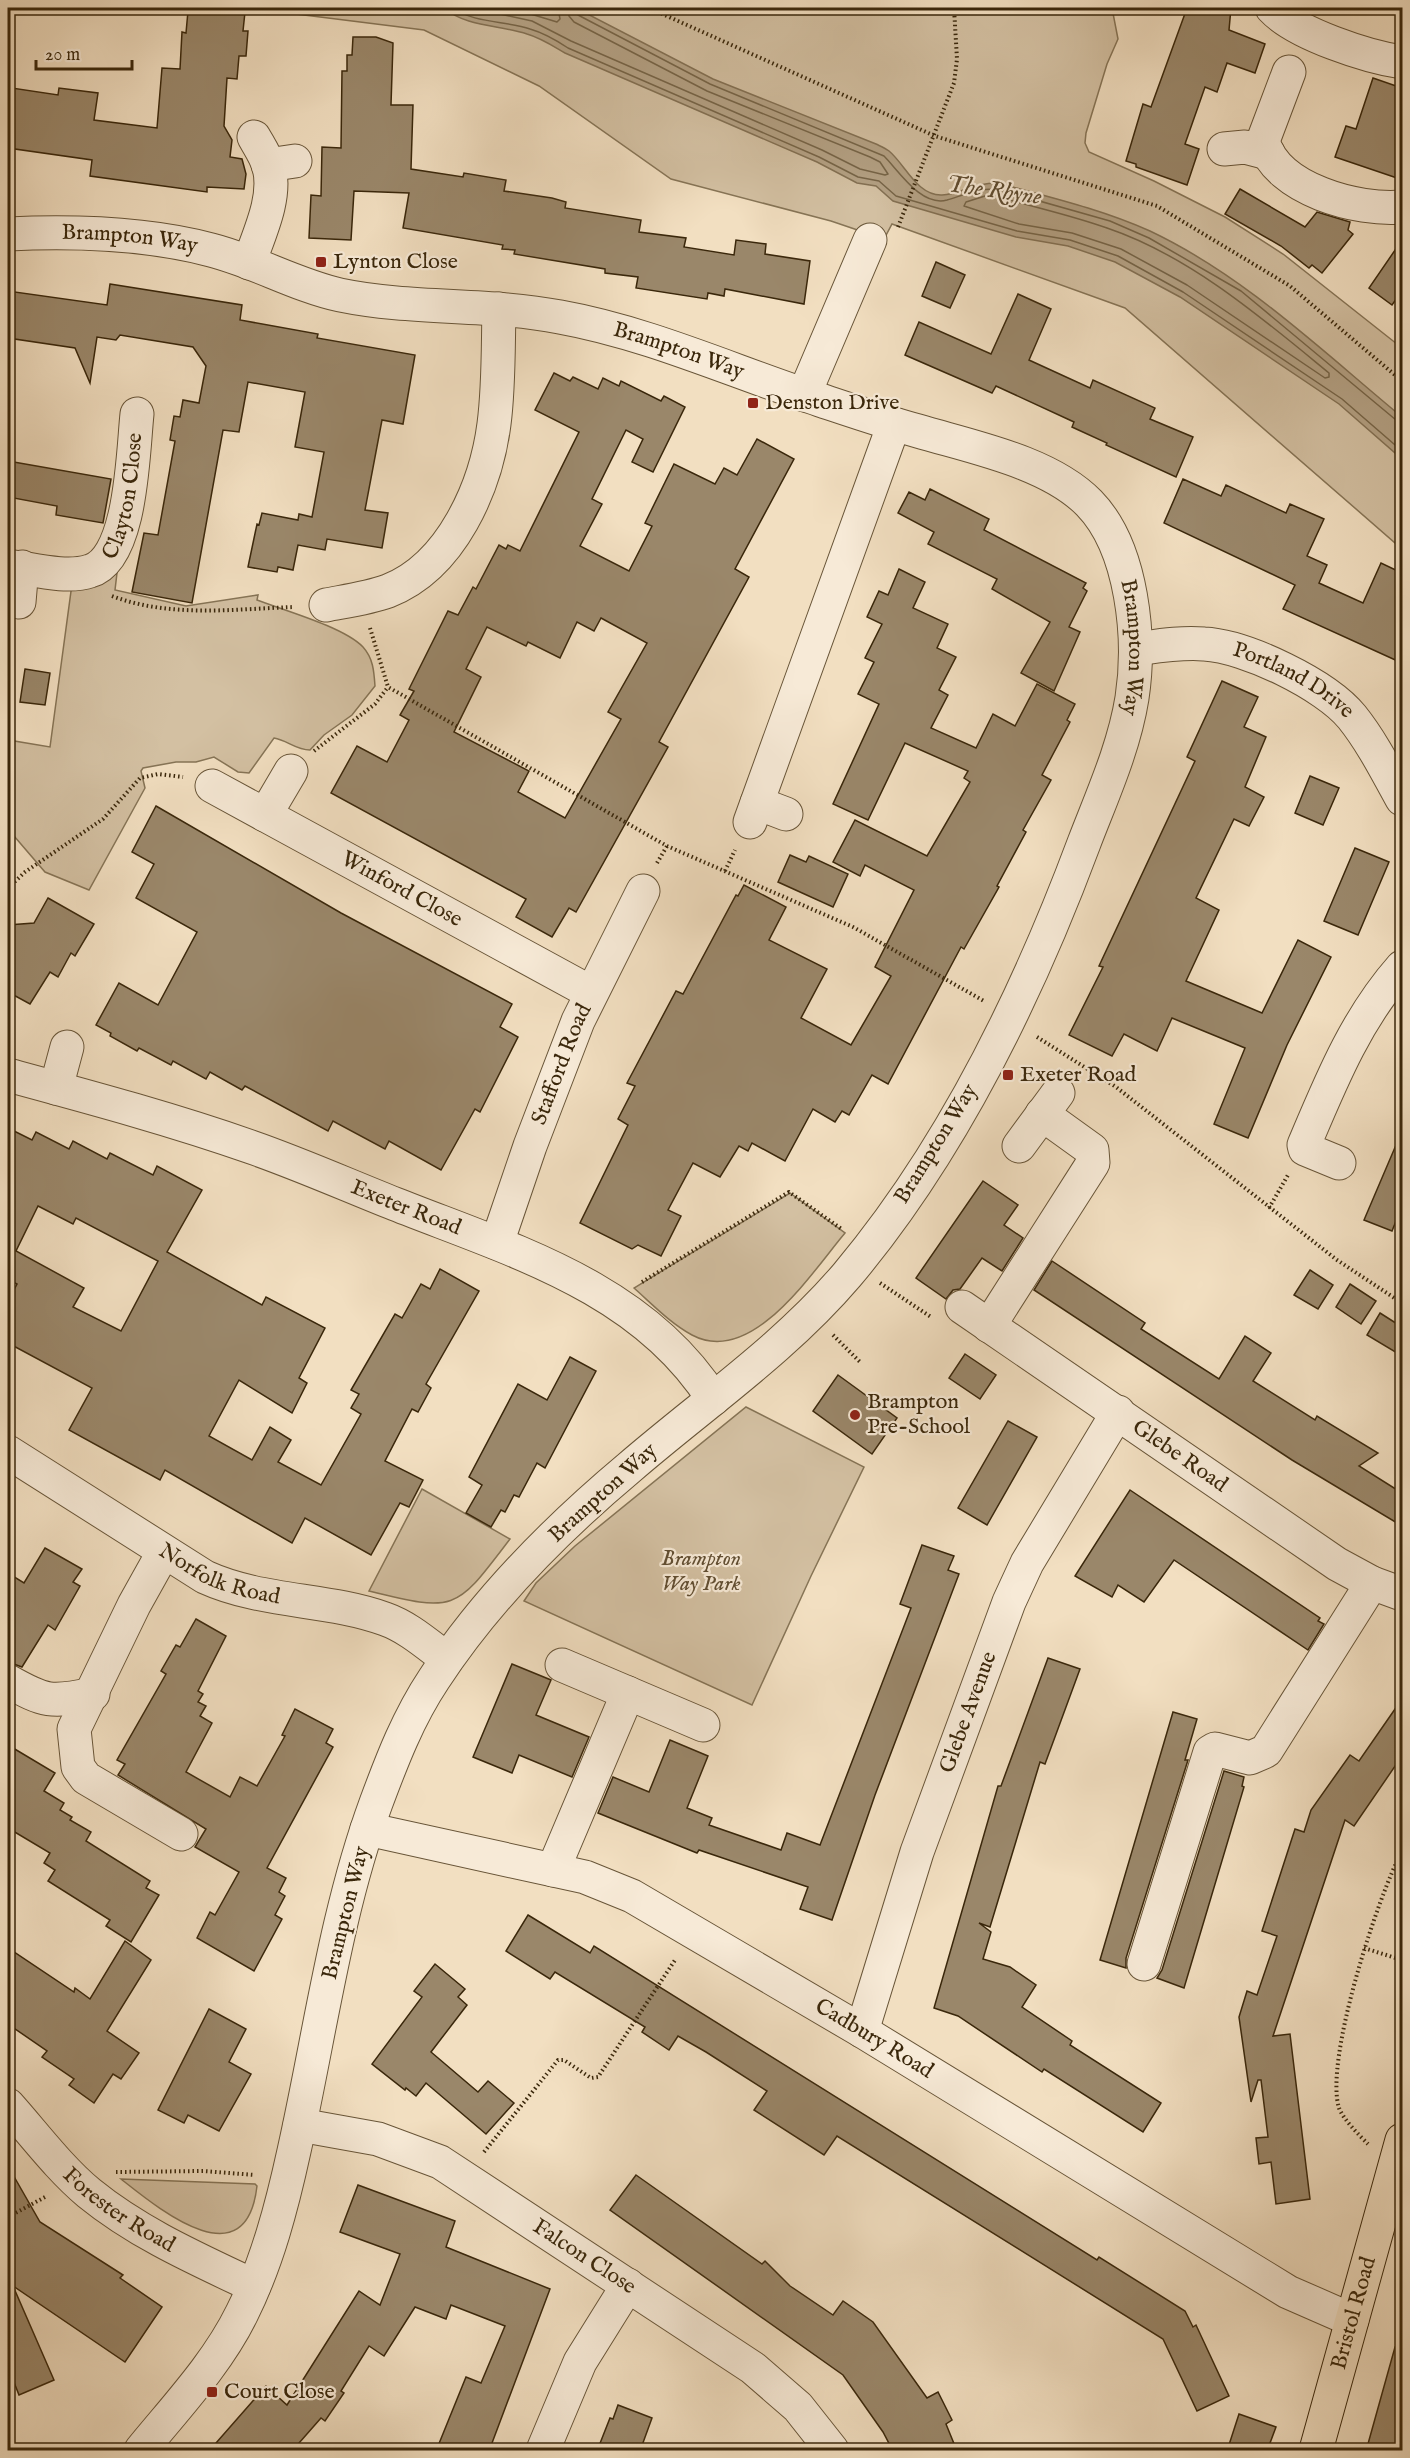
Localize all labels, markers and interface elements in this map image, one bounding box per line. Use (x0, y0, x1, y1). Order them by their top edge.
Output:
scale bar (36, 33, 132, 71)
text: 20 m (45, 44, 80, 67)
water label: The Rhyne (944, 169, 1044, 213)
street label: Brampton Way (61, 219, 201, 260)
place label: Lynton Close (333, 248, 458, 276)
marker: Lynton Close (314, 255, 328, 269)
street label: Brampton Way (610, 316, 748, 386)
place label: Denston Drive (765, 389, 899, 417)
marker: Denston Drive (746, 396, 760, 410)
street label: Clayton Close (96, 432, 149, 565)
street label: Brampton Way (1114, 577, 1149, 718)
street label: Portland Drive (1229, 636, 1360, 725)
street label: Winford Close (336, 845, 467, 934)
street label: Stafford Road (525, 999, 598, 1129)
place label: Exeter Road (1020, 1061, 1136, 1089)
marker: Exeter Road (1001, 1068, 1015, 1082)
street label: Brampton Way (888, 1079, 984, 1209)
street label: Exeter Road (347, 1174, 465, 1242)
place label: Brampton Pre-School (867, 1388, 970, 1441)
marker: Brampton Pre-School (848, 1408, 862, 1422)
street label: Glebe Road (1126, 1414, 1233, 1499)
street label: Brampton Way (543, 1437, 663, 1549)
street label: Norfolk Road (153, 1537, 282, 1611)
park label: Brampton Way Park (661, 1545, 741, 1598)
street label: Glebe Avenue (933, 1648, 1004, 1777)
street label: Brampton Way (316, 1843, 376, 1983)
street label: Cadbury Road (810, 1992, 939, 2085)
street label: Forester Road (56, 2162, 180, 2259)
street label: Falcon Close (527, 2213, 641, 2301)
street label: Bristol Road (1325, 2253, 1383, 2373)
place label: Court Close (224, 2378, 335, 2406)
marker: Court Close (205, 2385, 219, 2399)

